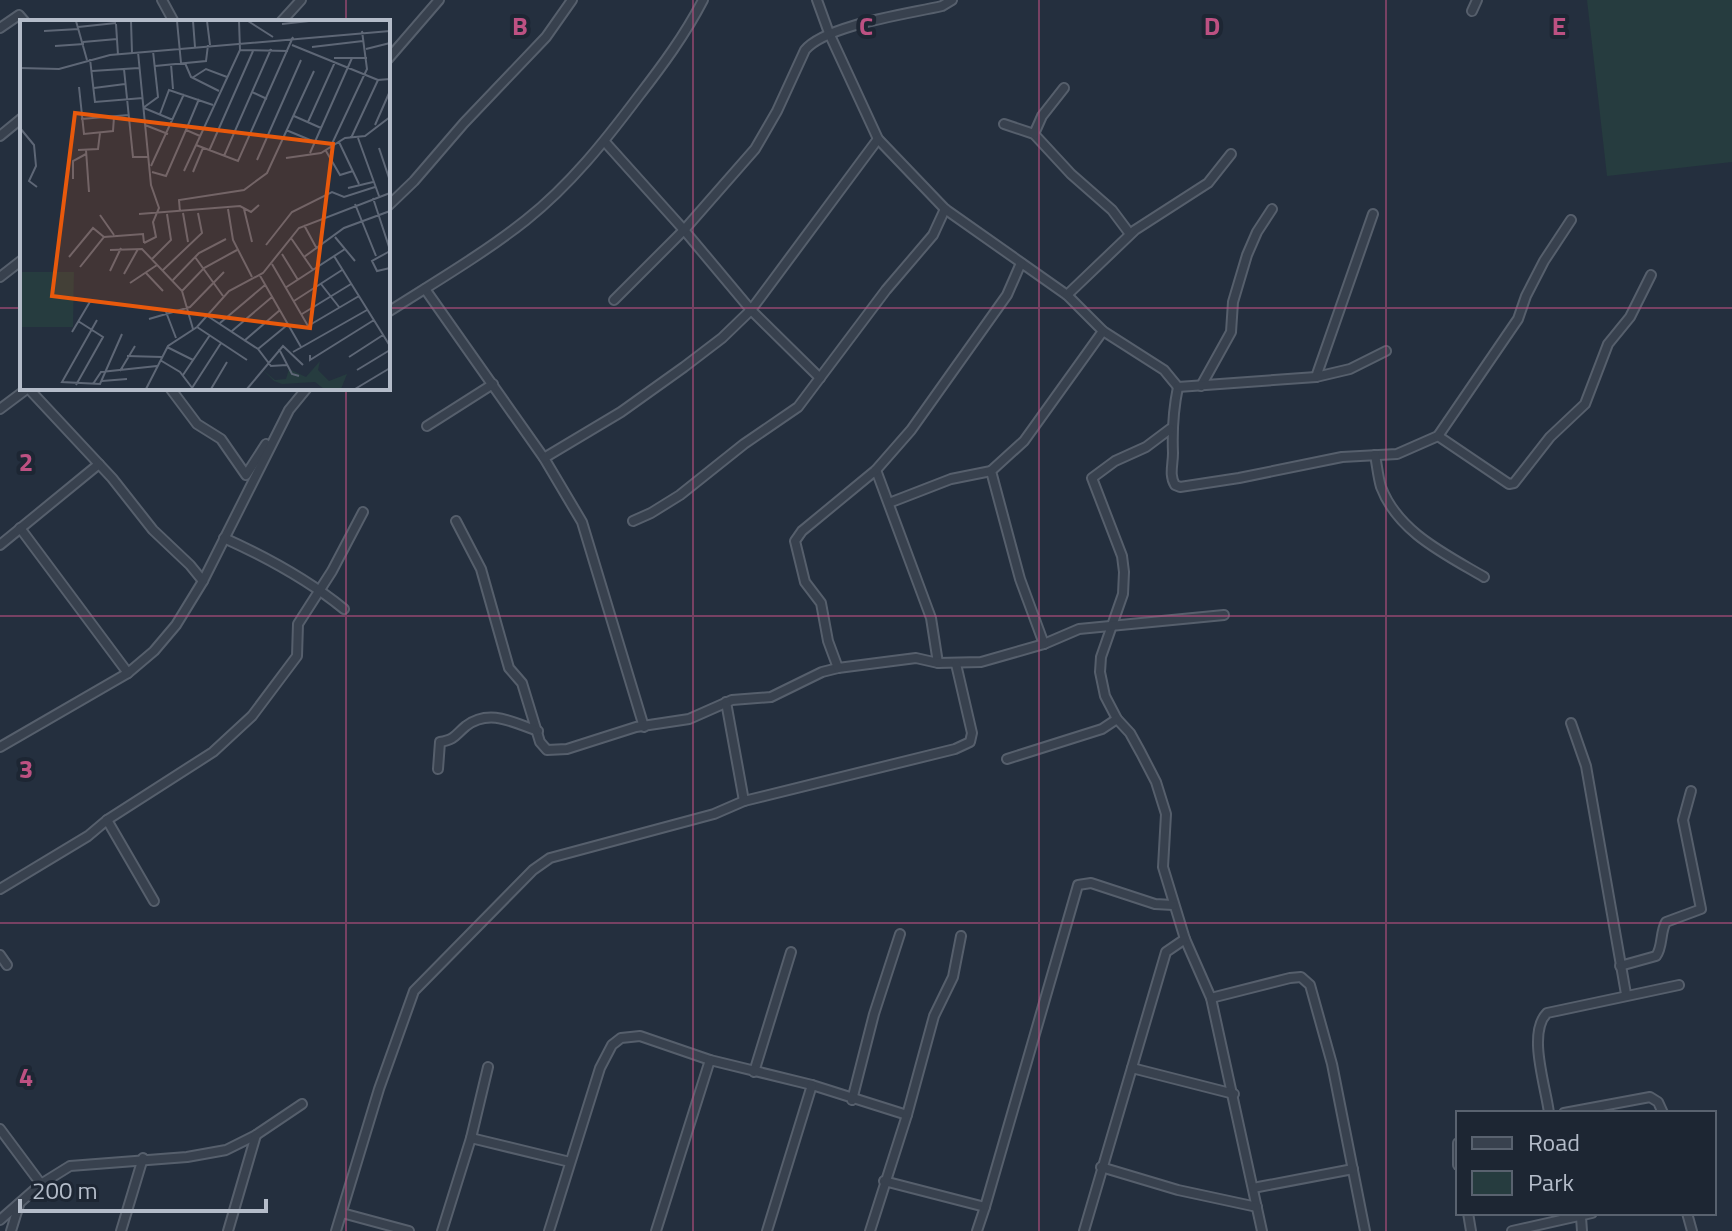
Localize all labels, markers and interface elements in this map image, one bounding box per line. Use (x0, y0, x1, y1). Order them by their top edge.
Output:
text: B (512, 6, 528, 45)
text: C (859, 6, 873, 45)
text: D (1204, 6, 1220, 45)
text: E (1552, 6, 1566, 45)
inset map (20, 20, 390, 390)
text: 2 (19, 442, 33, 481)
text: 3 (19, 749, 33, 788)
text: 4 (19, 1057, 33, 1096)
legend (1456, 1111, 1716, 1215)
text: Road (1528, 1124, 1580, 1160)
scale bar (20, 1163, 266, 1213)
text: Park (1528, 1164, 1574, 1200)
text: 200 m (32, 1172, 98, 1208)

